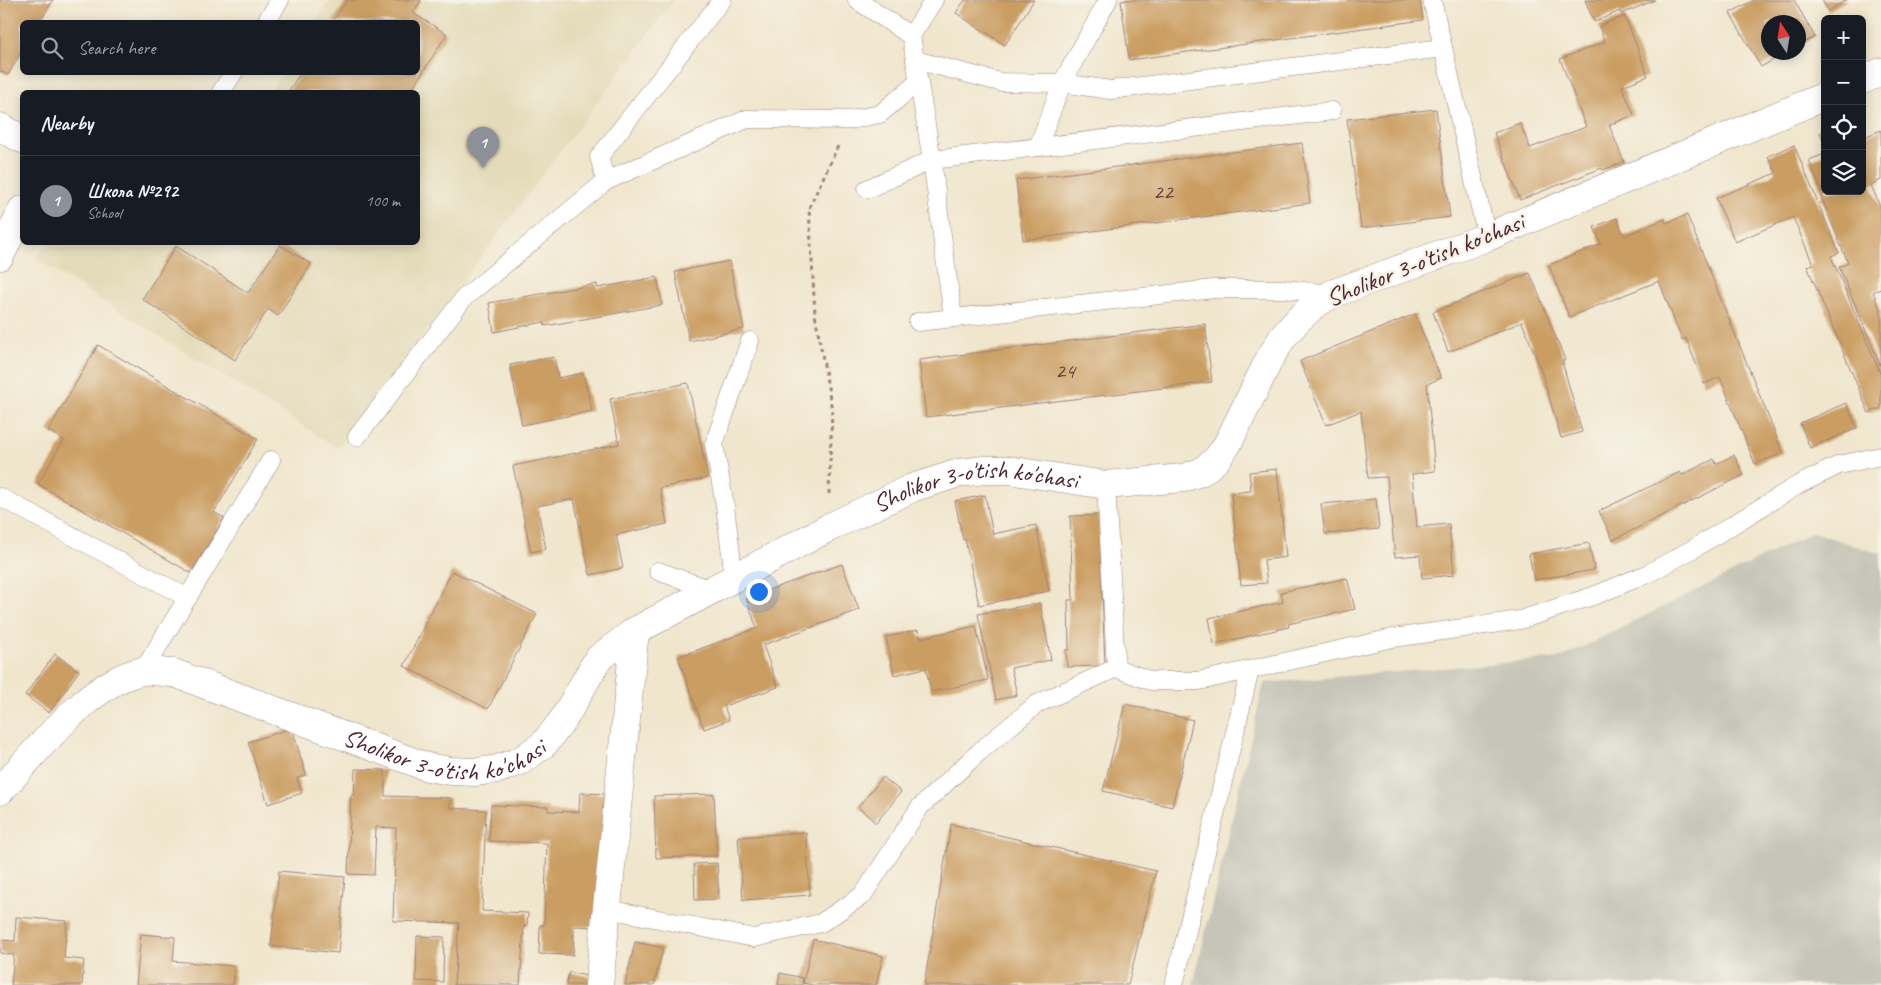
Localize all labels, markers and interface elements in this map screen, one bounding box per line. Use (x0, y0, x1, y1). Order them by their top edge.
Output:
north arrow (1761, 15, 1806, 60)
map controls (1821, 15, 1866, 195)
button: + (1821, 15, 1866, 60)
search box (20, 20, 420, 75)
icon: search (38, 34, 66, 62)
text: Search here (78, 36, 155, 60)
button: − (1821, 60, 1866, 105)
button: locate (1821, 105, 1866, 150)
text: Nearby (40, 110, 93, 136)
pin: 1 (467, 127, 499, 168)
button: layers (1821, 150, 1866, 195)
house number: 22 (1153, 178, 1175, 206)
text: Школа №292 (87, 179, 178, 203)
text: 1 (52, 191, 60, 211)
text: 100 m (366, 191, 400, 211)
text: School (87, 203, 121, 223)
street label: Sholikor 3-o'tish ko'chasi (1321, 205, 1532, 314)
house number: 24 (1055, 357, 1077, 385)
street label: Sholikor 3-o'tish ko'chasi (868, 454, 1084, 520)
your location (746, 579, 772, 605)
street label: Sholikor 3-o'tish ko'chasi (335, 717, 547, 751)
text: Sholikor 3-o'tish ko'chasi (339, 721, 555, 788)

